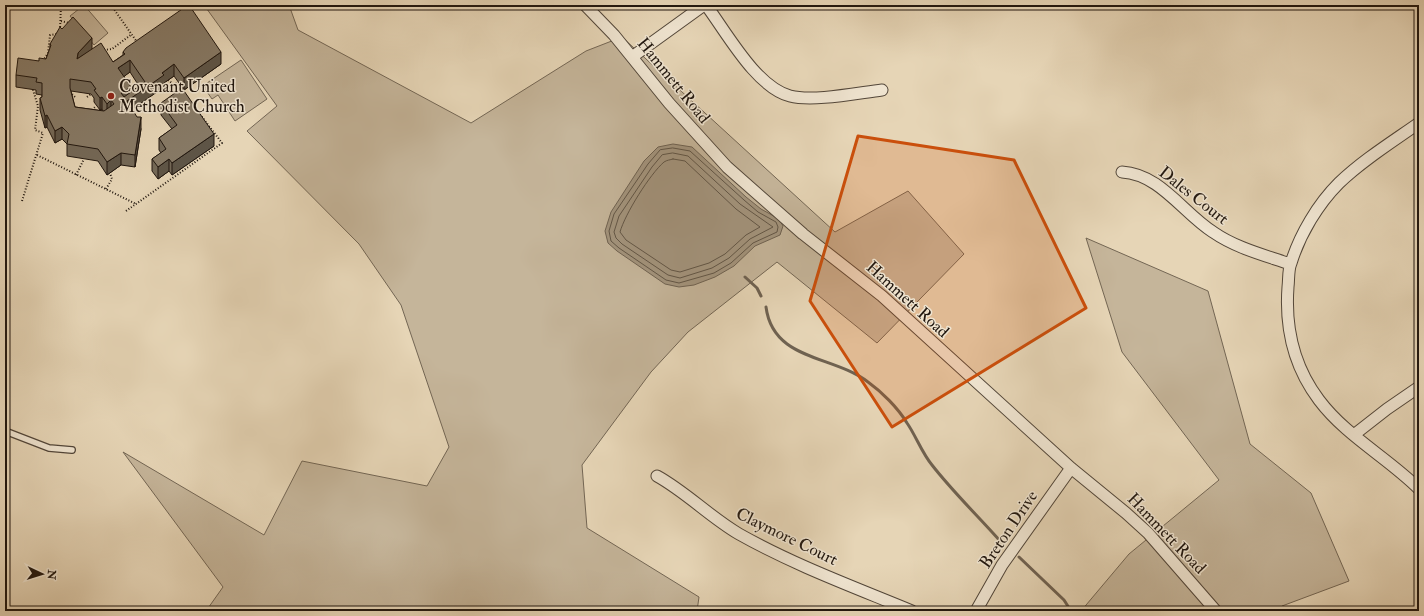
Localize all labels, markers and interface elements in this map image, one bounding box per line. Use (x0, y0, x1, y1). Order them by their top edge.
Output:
street label: Hammett Road (633, 33, 715, 128)
place label: Covenant United Methodist Church (119, 76, 245, 117)
marker: Covenant United Methodist Church (106, 91, 116, 101)
street label: Dales Court (1155, 162, 1233, 229)
street label: Hammett Road (862, 257, 954, 343)
street label: Breton Drive (975, 486, 1042, 572)
street label: Hammett Road (1123, 488, 1211, 579)
street label: Claymore Court (732, 503, 842, 571)
north arrow (22, 554, 62, 594)
text: N (45, 568, 58, 581)

